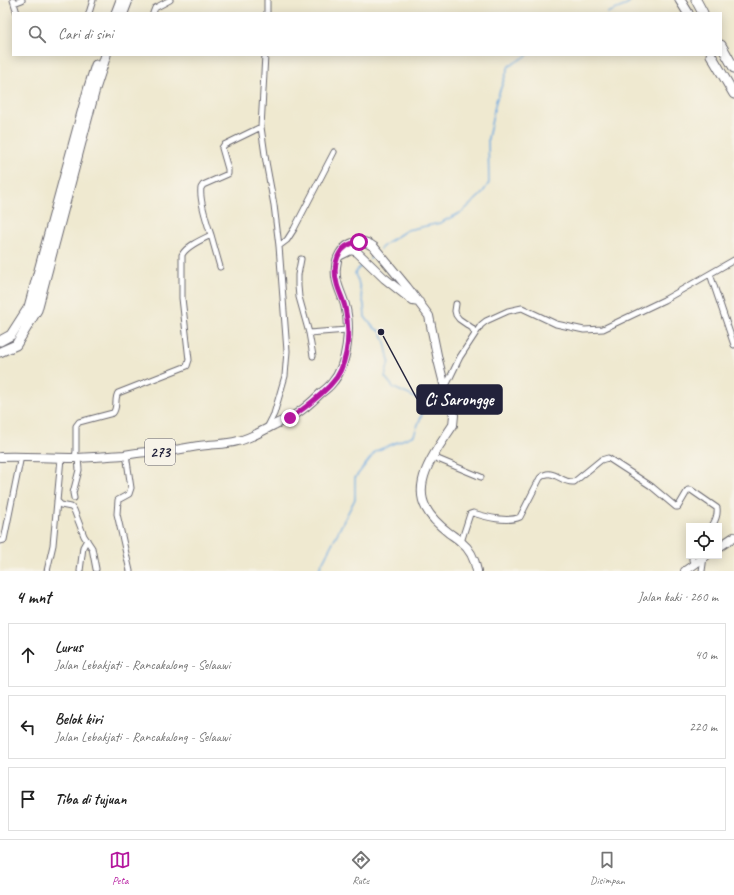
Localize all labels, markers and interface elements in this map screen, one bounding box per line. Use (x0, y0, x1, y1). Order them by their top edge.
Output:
search box (12, 12, 722, 56)
icon: search (26, 23, 48, 45)
text: Cari di sini (58, 25, 113, 44)
route start (350, 233, 368, 251)
callout: Ci Sarongge (417, 385, 502, 414)
text: Ci Sarongge (424, 389, 496, 410)
route end (281, 409, 299, 427)
road number: 273 (145, 439, 175, 465)
map controls (686, 523, 722, 559)
button: locate (686, 523, 722, 559)
text: 4 mnt (16, 587, 51, 608)
text: Jalan kaki · 260 m (638, 589, 718, 605)
text: Lurus (55, 638, 83, 657)
icon: ahead (17, 644, 39, 666)
text: 40 m (695, 647, 717, 663)
text: Jalan Lebakjati - Rancakalong - Selaawi (55, 657, 230, 673)
text: Belok kiri (55, 710, 102, 729)
icon: left (17, 716, 39, 738)
text: 220 m (689, 719, 717, 735)
text: Jalan Lebakjati - Rancakalong - Selaawi (55, 729, 230, 745)
icon: arrive (17, 788, 39, 810)
text: Tiba di tujuan (55, 790, 126, 809)
tab: Peta (109, 849, 131, 887)
tab: Rute (350, 849, 372, 887)
tab: Disimpan (590, 849, 625, 887)

